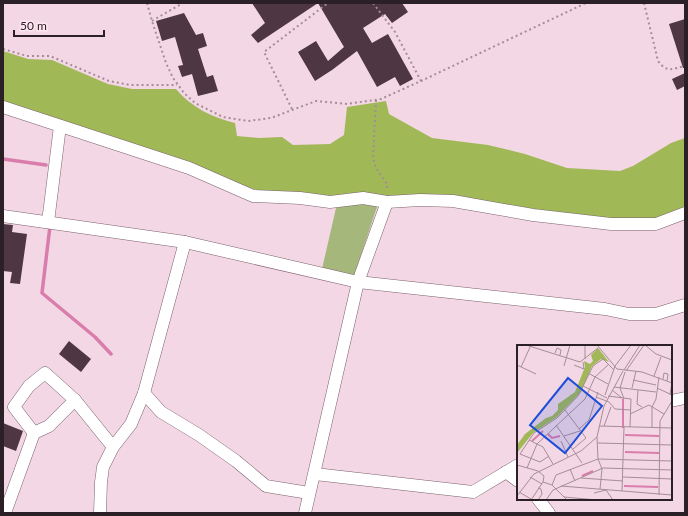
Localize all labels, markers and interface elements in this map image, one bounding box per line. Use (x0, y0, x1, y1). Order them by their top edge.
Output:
scale bar (14, 12, 104, 38)
text: 50 m (20, 18, 47, 33)
inset map (517, 345, 672, 500)

